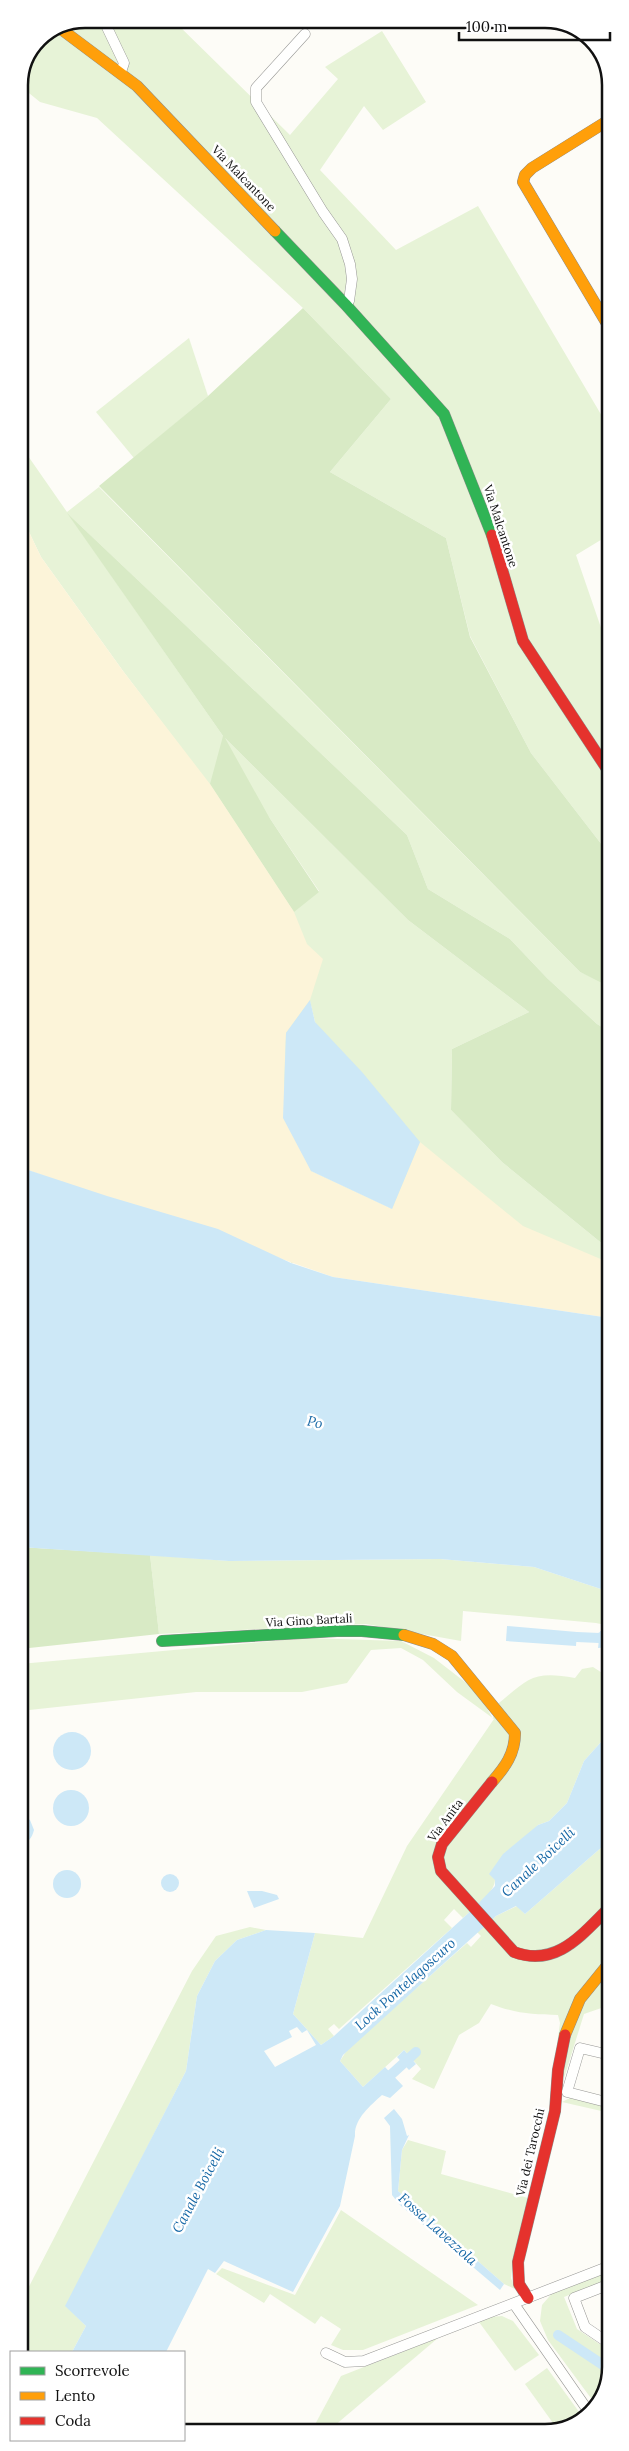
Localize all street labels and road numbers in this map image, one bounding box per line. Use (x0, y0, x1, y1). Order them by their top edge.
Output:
street label: Via Malcantone (208, 141, 280, 215)
street label: Via Malcantone (480, 482, 522, 570)
street label: Via Gino Bartali (264, 1610, 353, 1630)
street label: Via Anita (423, 1796, 466, 1845)
street label: Via dei Tarocchi (512, 2107, 547, 2198)

